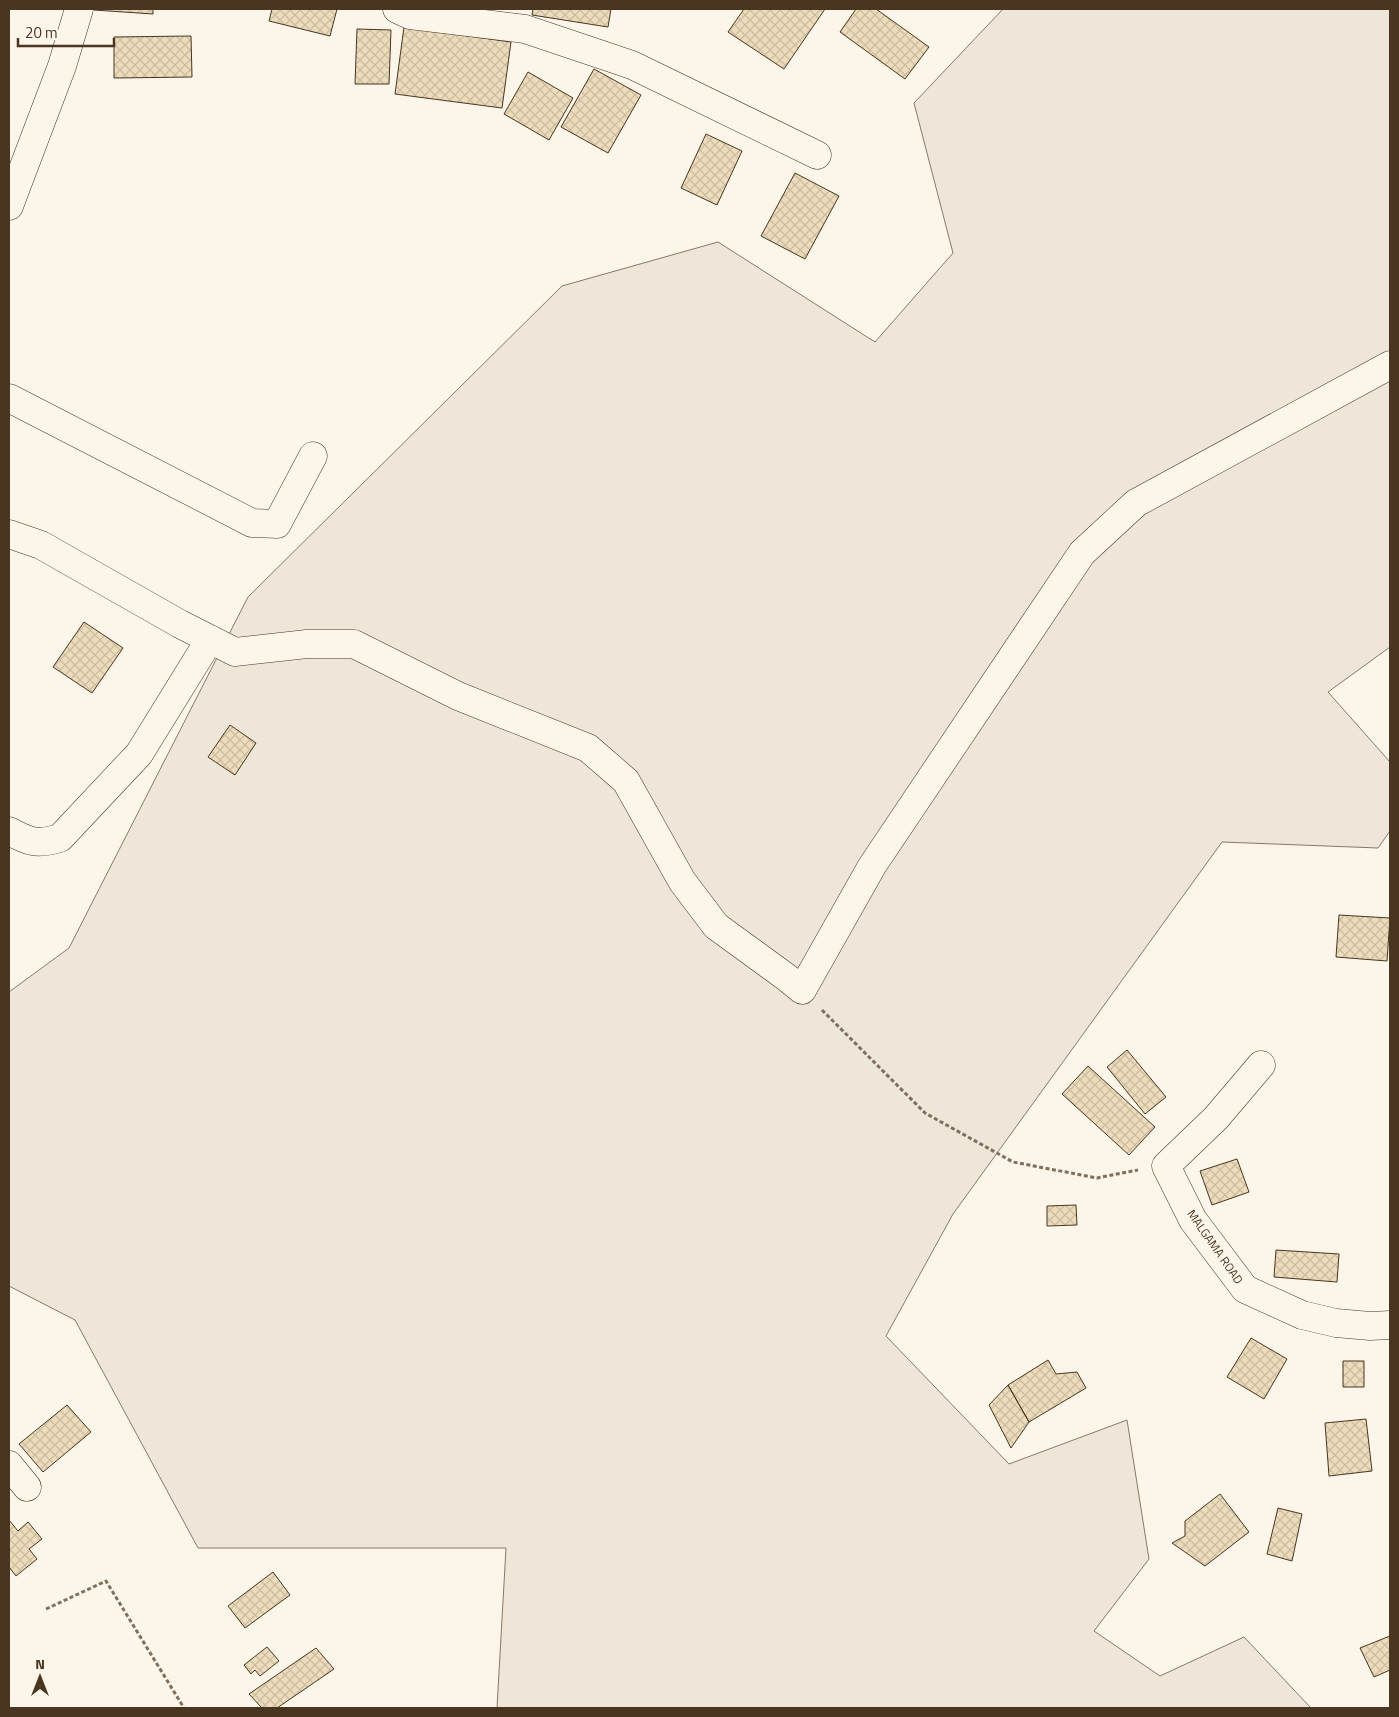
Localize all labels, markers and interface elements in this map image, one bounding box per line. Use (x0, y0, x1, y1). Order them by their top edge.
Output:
scale bar (18, 15, 114, 47)
text: 20 m (25, 21, 58, 44)
street label: MALGAMA ROAD (1183, 1206, 1248, 1288)
north arrow (15, 1652, 65, 1702)
text: N (35, 1653, 45, 1674)

